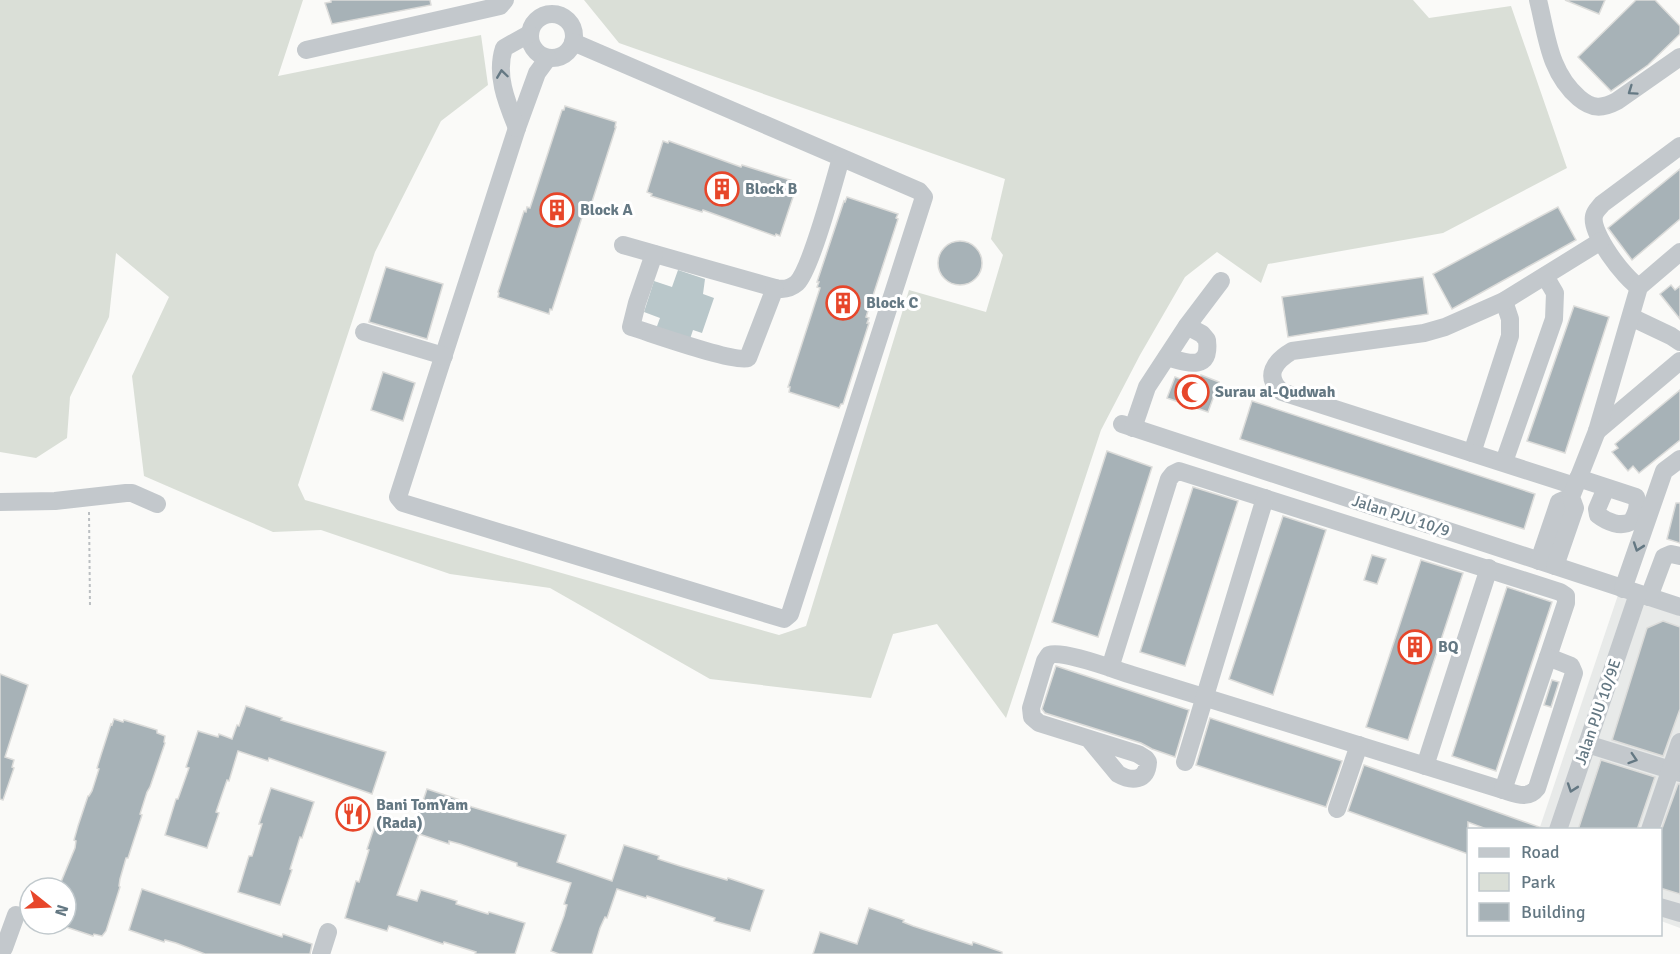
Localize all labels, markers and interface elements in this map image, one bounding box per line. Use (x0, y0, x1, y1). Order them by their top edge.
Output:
one-way arrow (496, 70, 508, 79)
one-way arrow (1628, 84, 1639, 95)
building icon: Block B (704, 171, 740, 207)
place label: Block B (745, 179, 798, 199)
building icon: Block A (539, 192, 575, 228)
place label: Block A (580, 200, 634, 220)
building icon: Block C (825, 285, 861, 321)
place label: Block C (866, 293, 919, 313)
mosque icon: Surau al-Qudwah (1174, 374, 1210, 410)
place label: Surau al-Qudwah (1215, 382, 1336, 402)
street label: Jalan PJU 10/9 (1350, 491, 1452, 541)
one-way arrow (1632, 541, 1645, 552)
building icon: BQ (1397, 629, 1433, 665)
place label: BQ (1438, 637, 1459, 657)
street label: Jalan PJU 10/9E (1571, 656, 1625, 768)
one-way arrow (1627, 751, 1638, 764)
one-way arrow (1566, 782, 1579, 793)
place label: Bani TomYam (Rada) (376, 795, 468, 833)
restaurant icon: Bani TomYam (Rada) (335, 796, 371, 832)
legend (1467, 828, 1662, 936)
text: Road (1521, 841, 1560, 863)
text: Park (1521, 871, 1556, 893)
north arrow (18, 876, 78, 936)
text: Building (1521, 901, 1585, 923)
text: N (50, 902, 73, 919)

